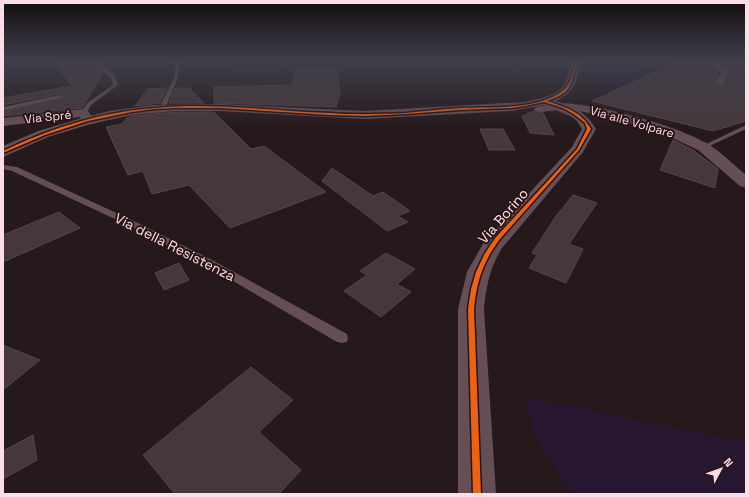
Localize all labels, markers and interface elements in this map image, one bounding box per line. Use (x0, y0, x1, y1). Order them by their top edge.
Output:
street label: Via alle Volpare (588, 102, 676, 142)
street label: Via Spré (24, 107, 72, 127)
street label: Via Borino (474, 185, 532, 247)
street label: Via della Resistenza (112, 209, 238, 285)
north arrow (701, 449, 741, 489)
text: N (721, 455, 736, 470)

